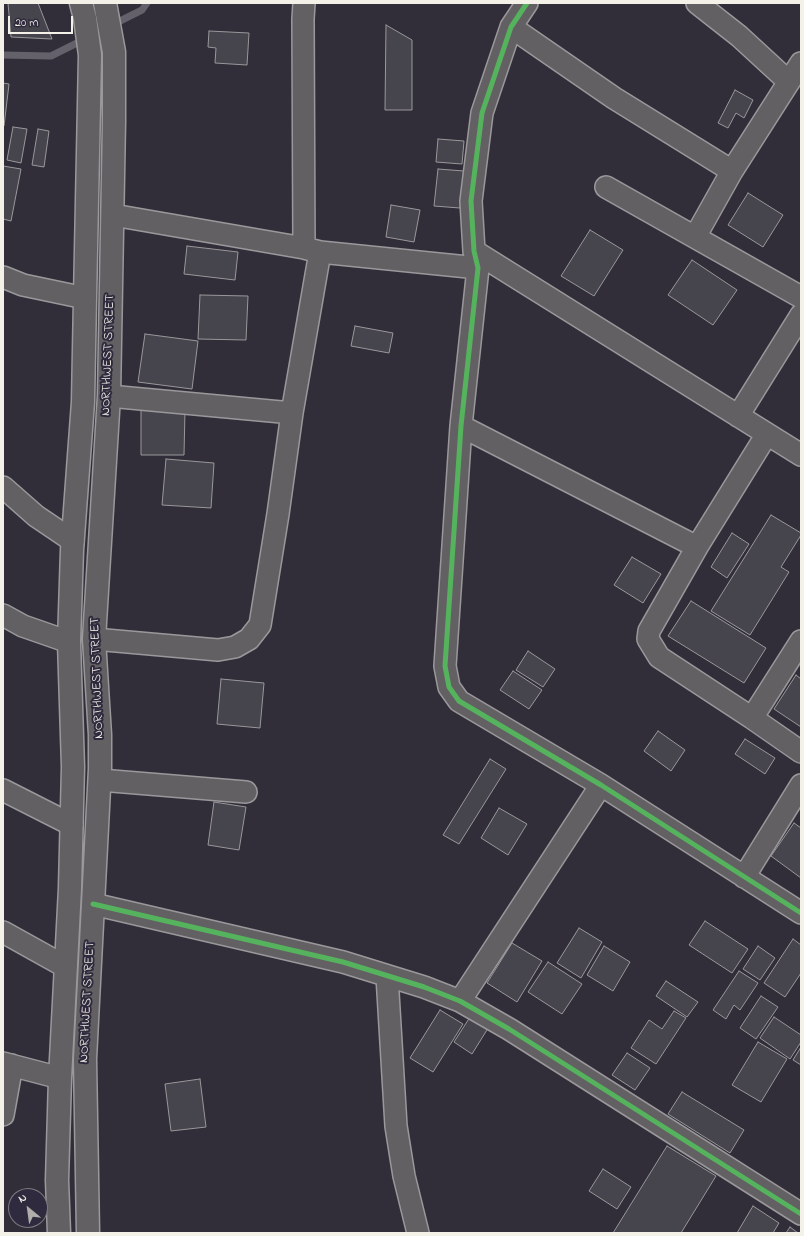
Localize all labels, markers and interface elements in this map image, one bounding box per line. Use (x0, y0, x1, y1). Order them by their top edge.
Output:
scale bar (10, 8, 75, 34)
text: 20 m (15, 14, 38, 32)
street label: NORTHWEST STREET (99, 294, 119, 416)
street label: NORTHWEST STREET (88, 617, 108, 739)
street label: NORTHWEST STREET (77, 941, 99, 1063)
north arrow (8, 1188, 48, 1228)
text: N (16, 1190, 30, 1207)

